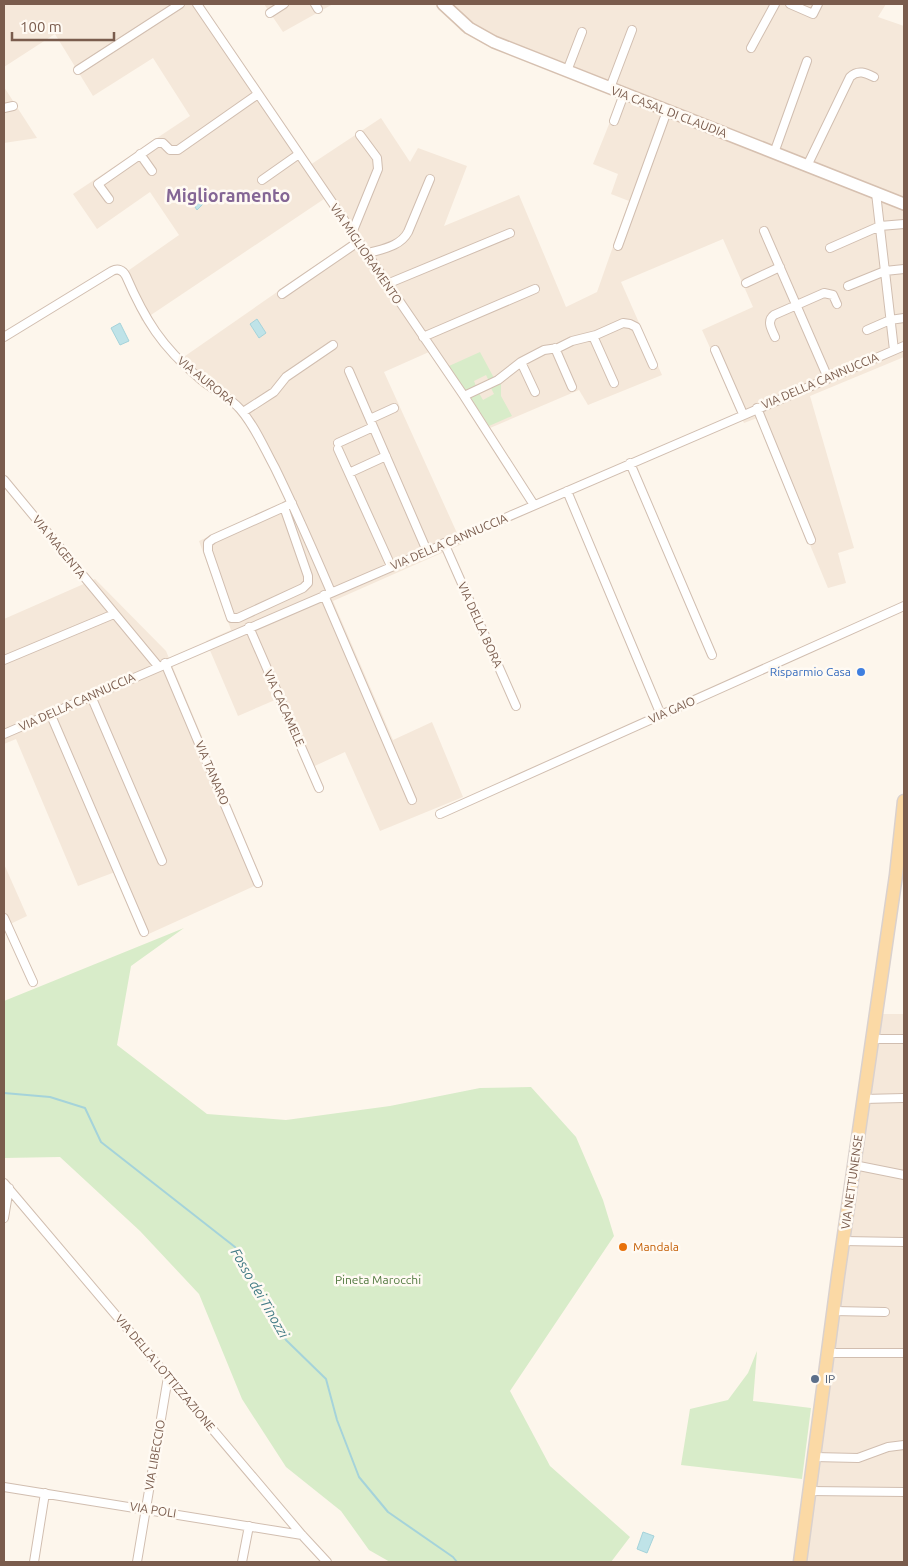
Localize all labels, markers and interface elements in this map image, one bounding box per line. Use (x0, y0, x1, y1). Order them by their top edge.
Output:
scale bar (12, 10, 115, 42)
text: 100 m (20, 18, 62, 35)
street label: VIA CASAL DI CLAUDIA (609, 83, 729, 140)
district label: Miglioramento (166, 185, 290, 205)
street label: VIA MIGLIORAMENTO (328, 201, 405, 306)
street label: VIA DELLA CANNUCCIA (759, 350, 880, 411)
street label: VIA AURORA (175, 354, 238, 408)
street label: VIA DELLA CANNUCCIA (388, 511, 509, 572)
street label: VIA MAGENTA (30, 513, 89, 581)
street label: VIA DELLA BORA (456, 580, 505, 670)
place label: Risparmio Casa (770, 665, 851, 678)
marker: Risparmio Casa (855, 666, 867, 678)
street label: VIA CACAMELE (262, 668, 307, 748)
street label: VIA DELLA CANNUCCIA (17, 670, 137, 733)
street label: VIA GAIO (647, 694, 697, 726)
street label: VIA TANARO (193, 739, 232, 807)
street label: VIA NETTUNENSE (838, 1134, 865, 1230)
place label: Mandala (633, 1240, 679, 1253)
marker: Mandala (617, 1241, 629, 1253)
water label: Fosso dei Tinozzi (228, 1245, 292, 1341)
park label: Pineta Marocchi (335, 1273, 421, 1286)
street label: VIA DELLA LOTTIZZAZIONE (113, 1312, 218, 1433)
place label: IP (825, 1372, 835, 1385)
marker: IP (809, 1373, 821, 1385)
street label: VIA LIBECCIO (142, 1419, 167, 1491)
street label: VIA POLI (129, 1499, 177, 1520)

